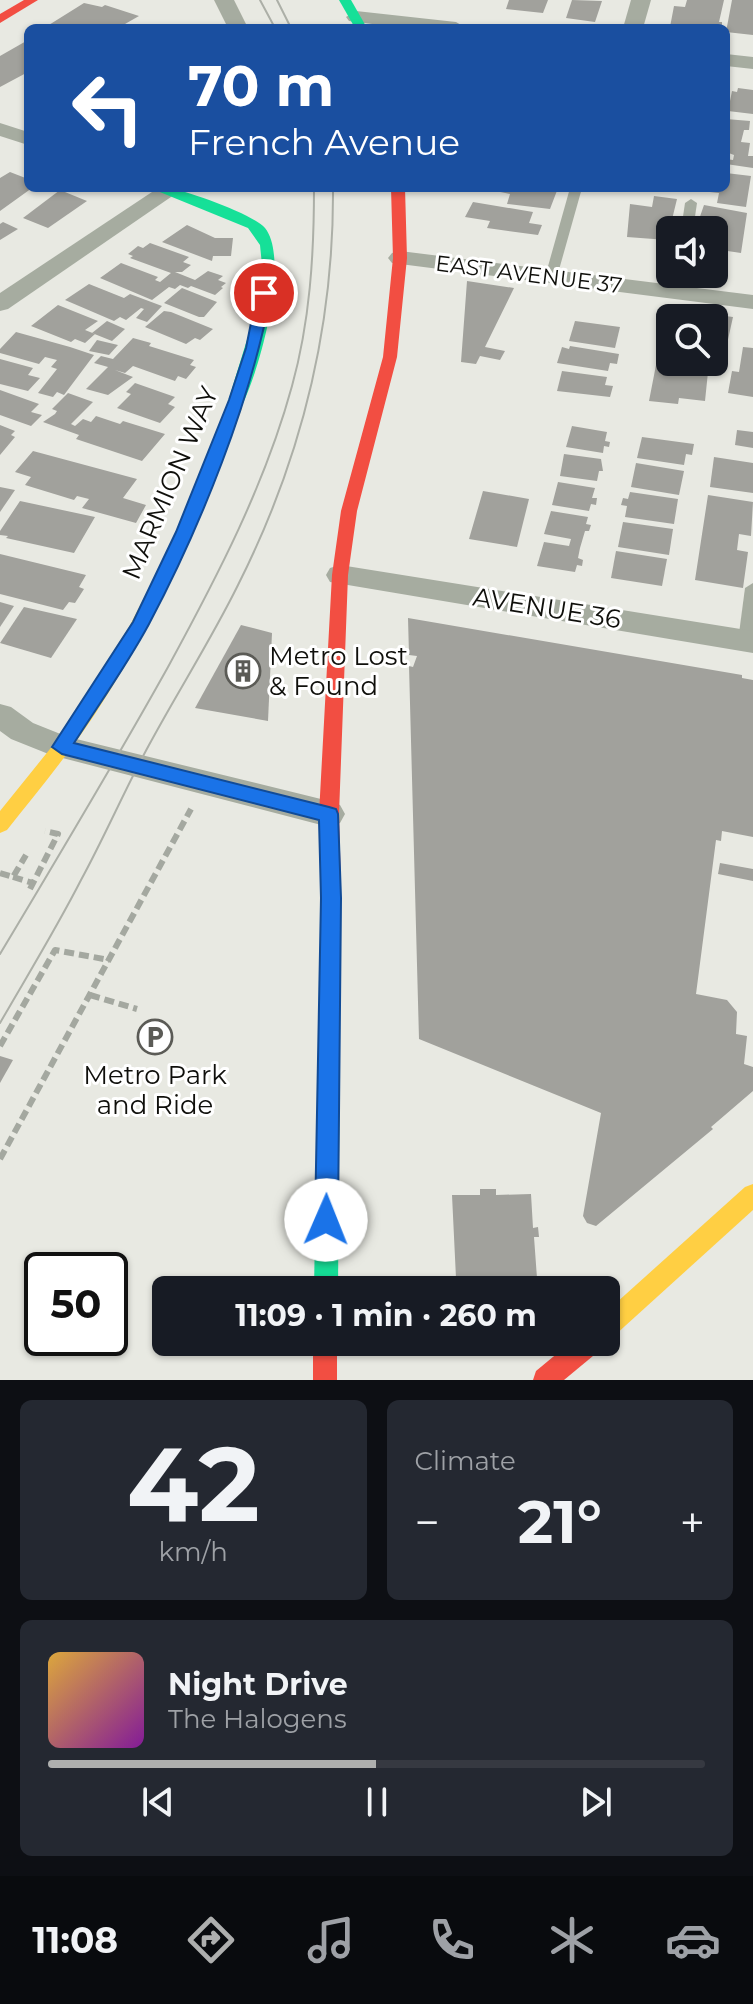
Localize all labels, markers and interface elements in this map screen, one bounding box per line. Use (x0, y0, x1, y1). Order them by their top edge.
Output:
text: 70 m (188, 52, 334, 120)
icon: left (56, 56, 160, 160)
text: French Avenue (188, 120, 460, 164)
map controls (656, 216, 728, 376)
button: sound (656, 216, 728, 288)
street label: EAST AVENUE 37 (434, 250, 624, 299)
pin (230, 259, 298, 327)
icon: arrive (242, 271, 286, 315)
button: search (656, 304, 728, 376)
street label: MARMION WAY (115, 381, 225, 584)
street label: AVENUE 36 (471, 581, 623, 636)
place label: Metro Lost & Found (269, 640, 408, 702)
building icon: Metro Lost & Found (224, 652, 262, 690)
parking icon: Metro Park and Ride (136, 1018, 174, 1056)
place label: Metro Park and Ride (83, 1059, 227, 1121)
position arrow (284, 1178, 368, 1262)
speed limit sign: 50 (24, 1252, 128, 1356)
text: 11:09 · 1 min · 260 m (235, 1297, 537, 1334)
text: 42 (127, 1420, 260, 1547)
text: Climate (415, 1445, 516, 1477)
text: 21° (518, 1485, 602, 1558)
text: − (415, 1495, 440, 1549)
text: + (680, 1495, 705, 1549)
text: km/h (159, 1536, 228, 1568)
text: Night Drive (168, 1666, 348, 1703)
text: The Halogens (168, 1703, 347, 1735)
icon: previous (136, 1780, 180, 1824)
icon: pause (355, 1780, 399, 1824)
icon: next (574, 1780, 618, 1824)
icon: directions (183, 1912, 239, 1968)
icon: music (303, 1912, 359, 1968)
icon: phone (424, 1912, 480, 1968)
icon: climate (544, 1912, 600, 1968)
icon: car (665, 1912, 721, 1968)
text: 11:08 (32, 1918, 118, 1962)

